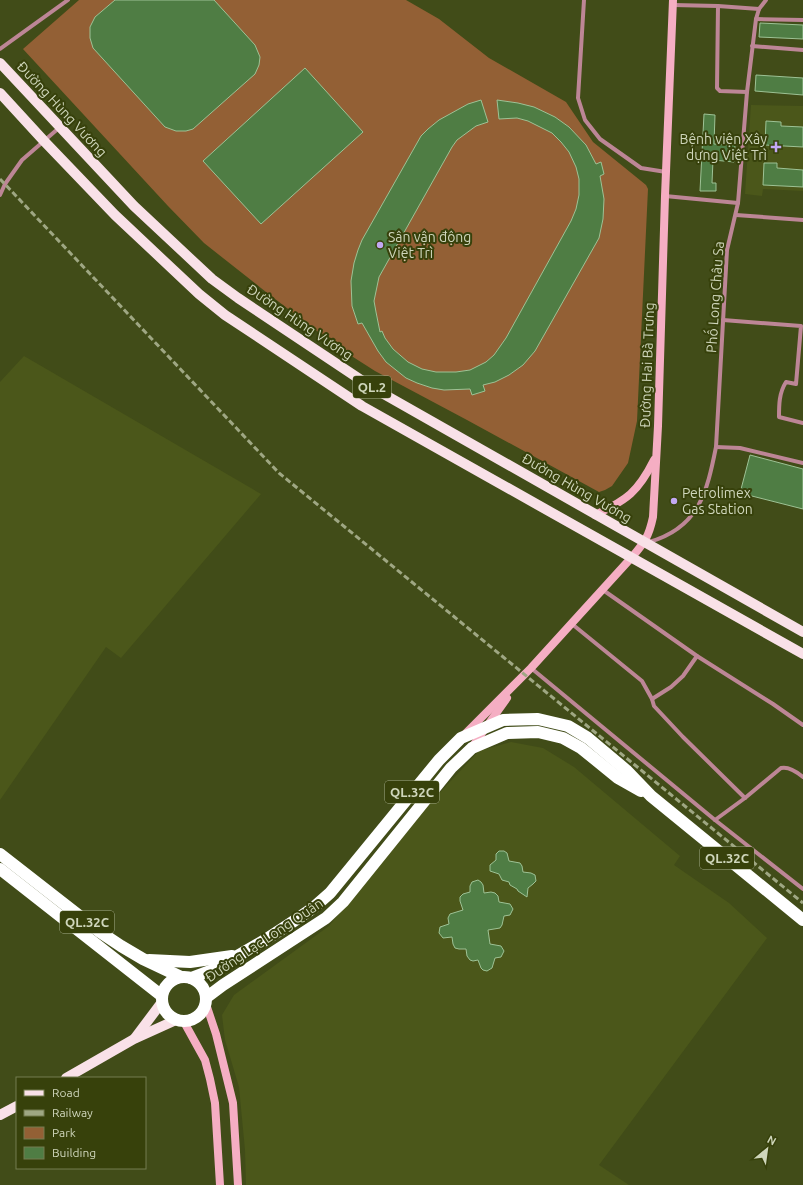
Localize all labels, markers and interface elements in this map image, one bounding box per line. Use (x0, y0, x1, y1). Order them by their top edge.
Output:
street label: Đường Hùng Vương (14, 58, 110, 160)
place label: Bệnh viện Xây dựng Việt Trì (680, 131, 767, 163)
marker: Bệnh viện Xây dựng Việt Trì (770, 141, 782, 153)
place label: Sân vận động Việt Trì (388, 229, 471, 261)
marker: Sân vận động Việt Trì (375, 240, 385, 250)
street label: Phố Long Châu Sa (701, 240, 727, 353)
street label: Đường Hùng Vương (244, 281, 356, 363)
street label: Đường Hai Bà Trưng (637, 302, 657, 428)
road number: QL.2 (353, 376, 391, 398)
street label: Đường Hùng Vương (519, 450, 635, 526)
place label: Petrolimex Gas Station (682, 485, 753, 517)
marker: Petrolimex Gas Station (669, 496, 679, 506)
road number: QL.32C (385, 781, 439, 803)
road number: QL.32C (700, 847, 754, 869)
street label: Đường Lạc Long Quân (202, 895, 326, 985)
road number: QL.32C (60, 911, 114, 933)
legend (16, 1077, 146, 1169)
text: Road (52, 1086, 80, 1099)
text: Railway (52, 1106, 93, 1119)
text: Park (52, 1126, 76, 1139)
north arrow (747, 1129, 787, 1169)
text: N (765, 1133, 778, 1147)
text: Building (52, 1146, 96, 1159)

